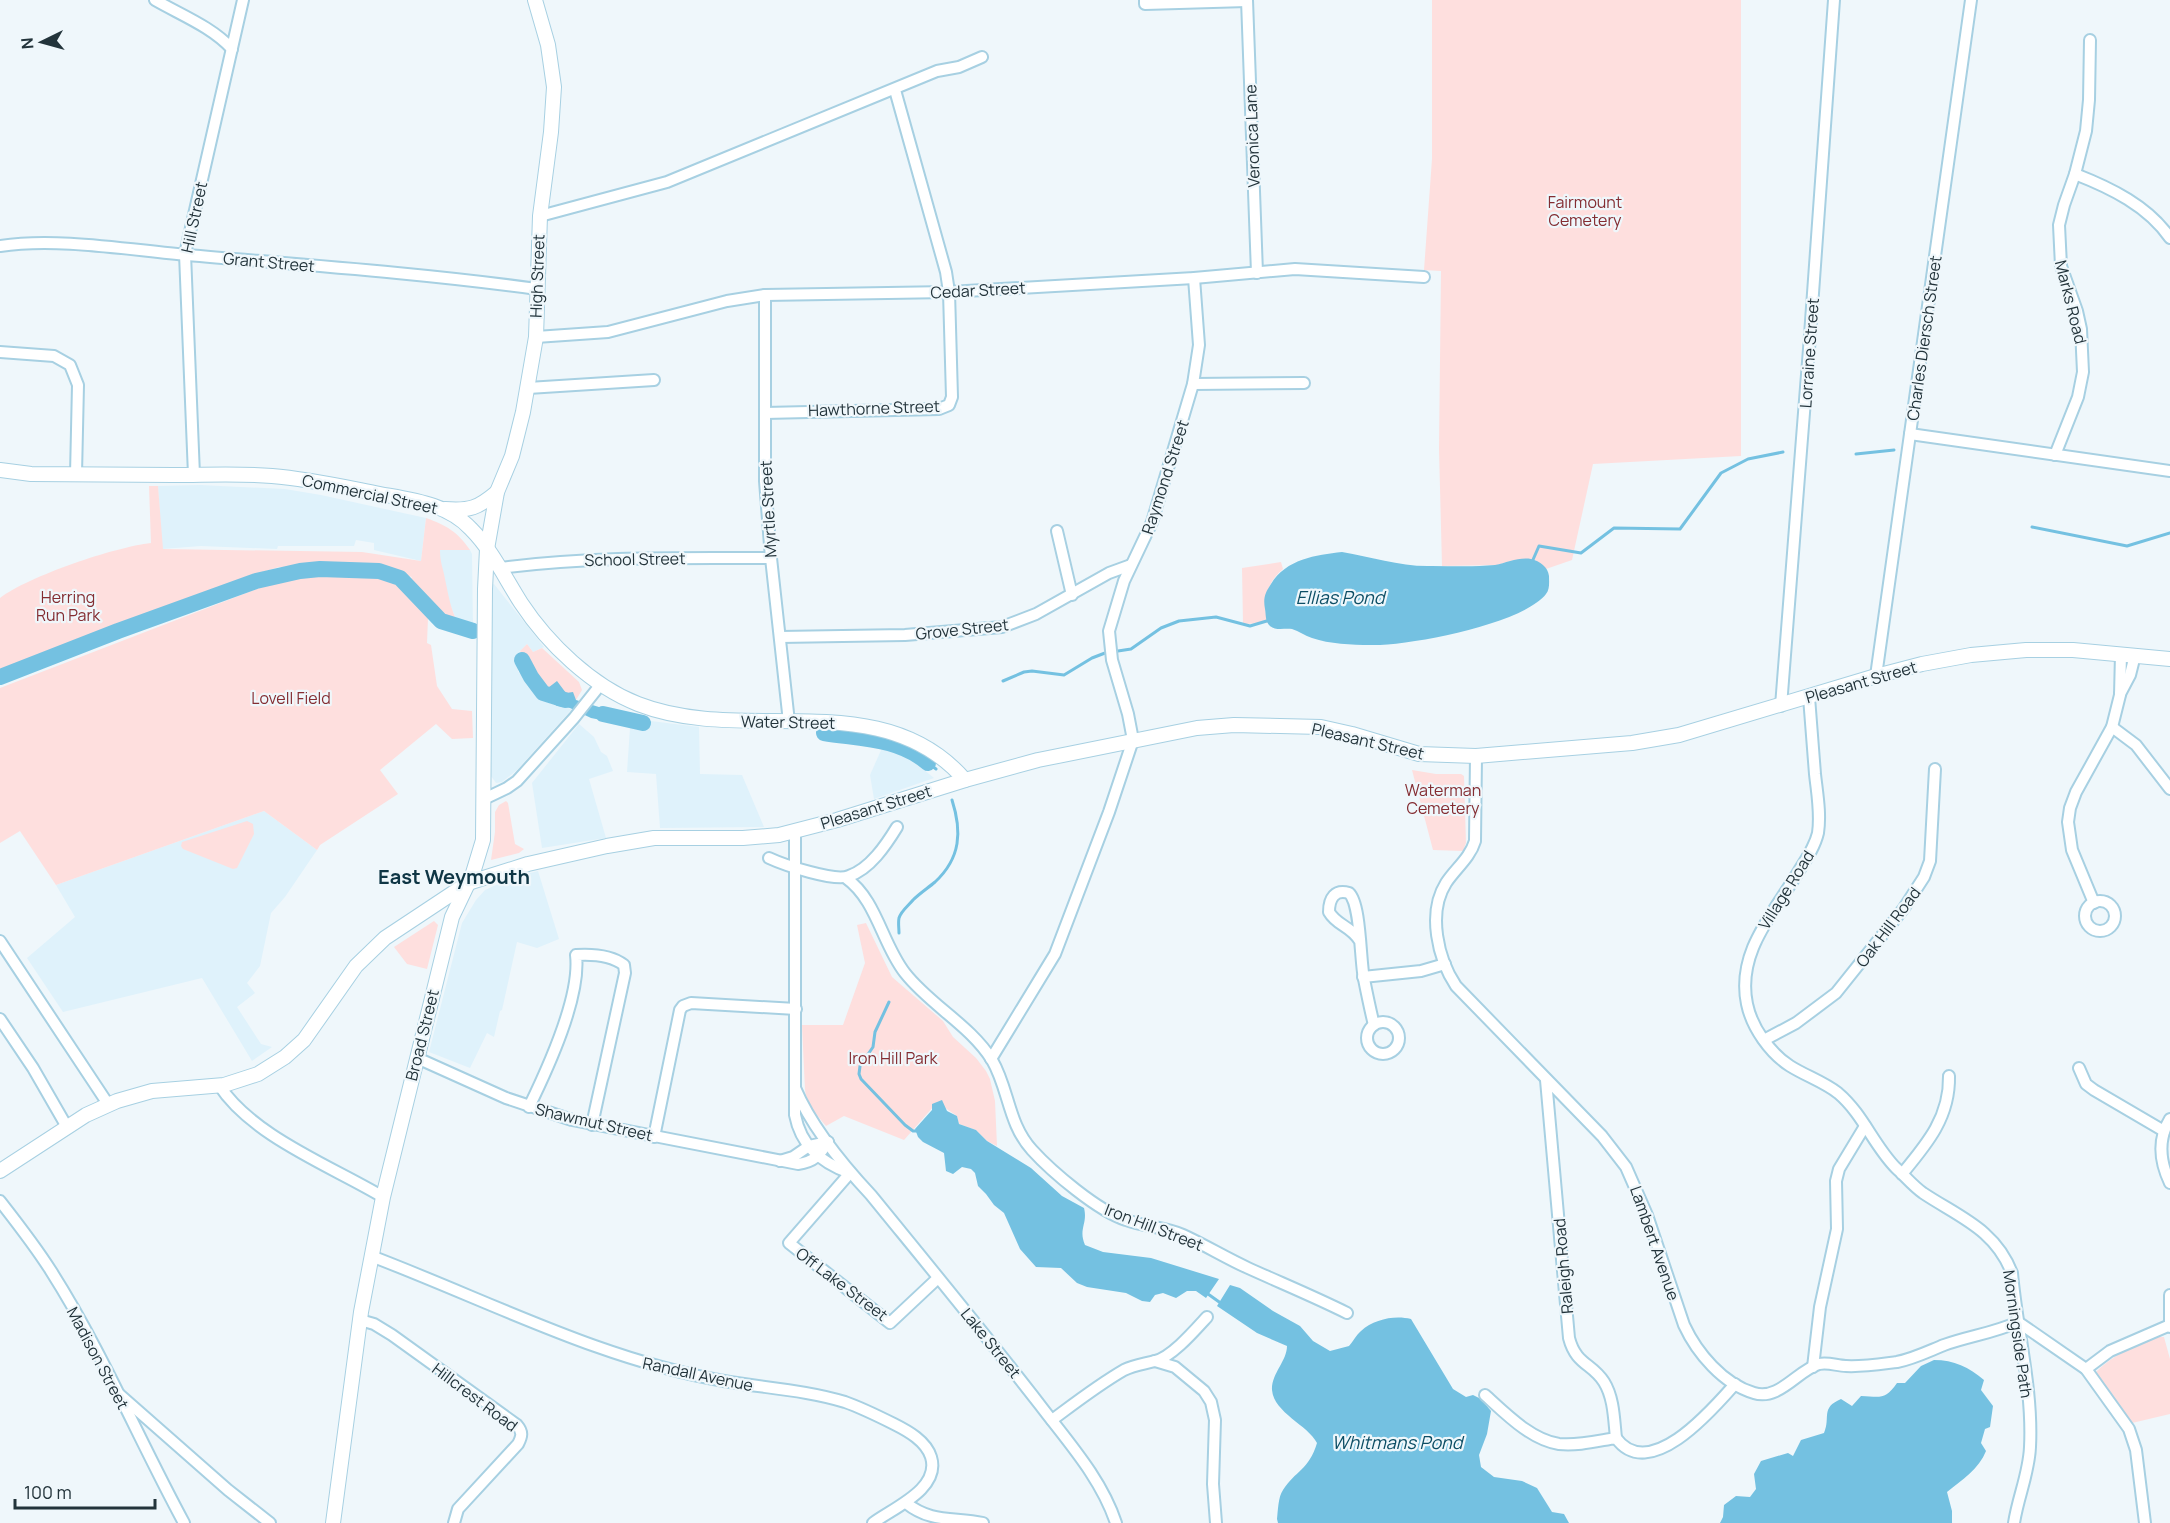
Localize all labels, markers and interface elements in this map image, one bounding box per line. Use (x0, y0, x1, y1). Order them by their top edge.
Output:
north arrow (12, 12, 72, 72)
text: N (16, 37, 39, 50)
street label: Veronica Lane (1239, 84, 1265, 188)
street label: Hill Street (176, 179, 212, 255)
park label: Fairmount Cemetery (1548, 191, 1622, 231)
street label: High Street (525, 234, 549, 318)
street label: Grant Street (222, 247, 316, 277)
street label: Charles Diersch Street (1902, 254, 1946, 422)
street label: Marks Road (2050, 258, 2092, 346)
street label: Cedar Street (930, 277, 1026, 303)
street label: Lorraine Street (1794, 297, 1824, 409)
street label: Hawthorne Street (808, 395, 940, 421)
street label: Raymond Street (1136, 417, 1194, 537)
street label: Myrtle Street (754, 460, 782, 558)
street label: Commercial Street (300, 469, 440, 519)
street label: School Street (584, 547, 686, 571)
water label: Ellias Pond (1296, 585, 1387, 609)
park label: Herring Run Park (36, 586, 101, 626)
street label: Grove Street (914, 613, 1010, 645)
street label: Pleasant Street (1803, 656, 1919, 708)
park label: Lovell Field (251, 687, 331, 709)
street label: Water Street (741, 710, 835, 734)
street label: Pleasant Street (1310, 717, 1426, 765)
park label: Waterman Cemetery (1405, 779, 1481, 819)
street label: Pleasant Street (818, 780, 934, 834)
street label: Village Road (1753, 846, 1819, 934)
district label: East Weymouth (378, 863, 530, 890)
street label: Oak Hill Road (1851, 882, 1925, 972)
street label: Broad Street (400, 987, 444, 1083)
park label: Iron Hill Park (849, 1047, 938, 1069)
street label: Shawmut Street (533, 1098, 655, 1146)
street label: Lambert Avenue (1625, 1183, 1685, 1303)
street label: Iron Hill Street (1102, 1198, 1206, 1256)
street label: Raleigh Road (1548, 1217, 1578, 1315)
street label: Off Lake Street (792, 1242, 892, 1326)
street label: Morningside Path (1998, 1269, 2038, 1399)
street label: Madison Street (62, 1303, 134, 1413)
street label: Lake Street (956, 1303, 1026, 1383)
street label: Randall Avenue (641, 1352, 755, 1396)
street label: Hillcrest Road (428, 1358, 522, 1436)
water label: Whitmans Pond (1332, 1430, 1465, 1454)
scale bar (15, 1472, 154, 1510)
text: 100 m (24, 1480, 72, 1504)

